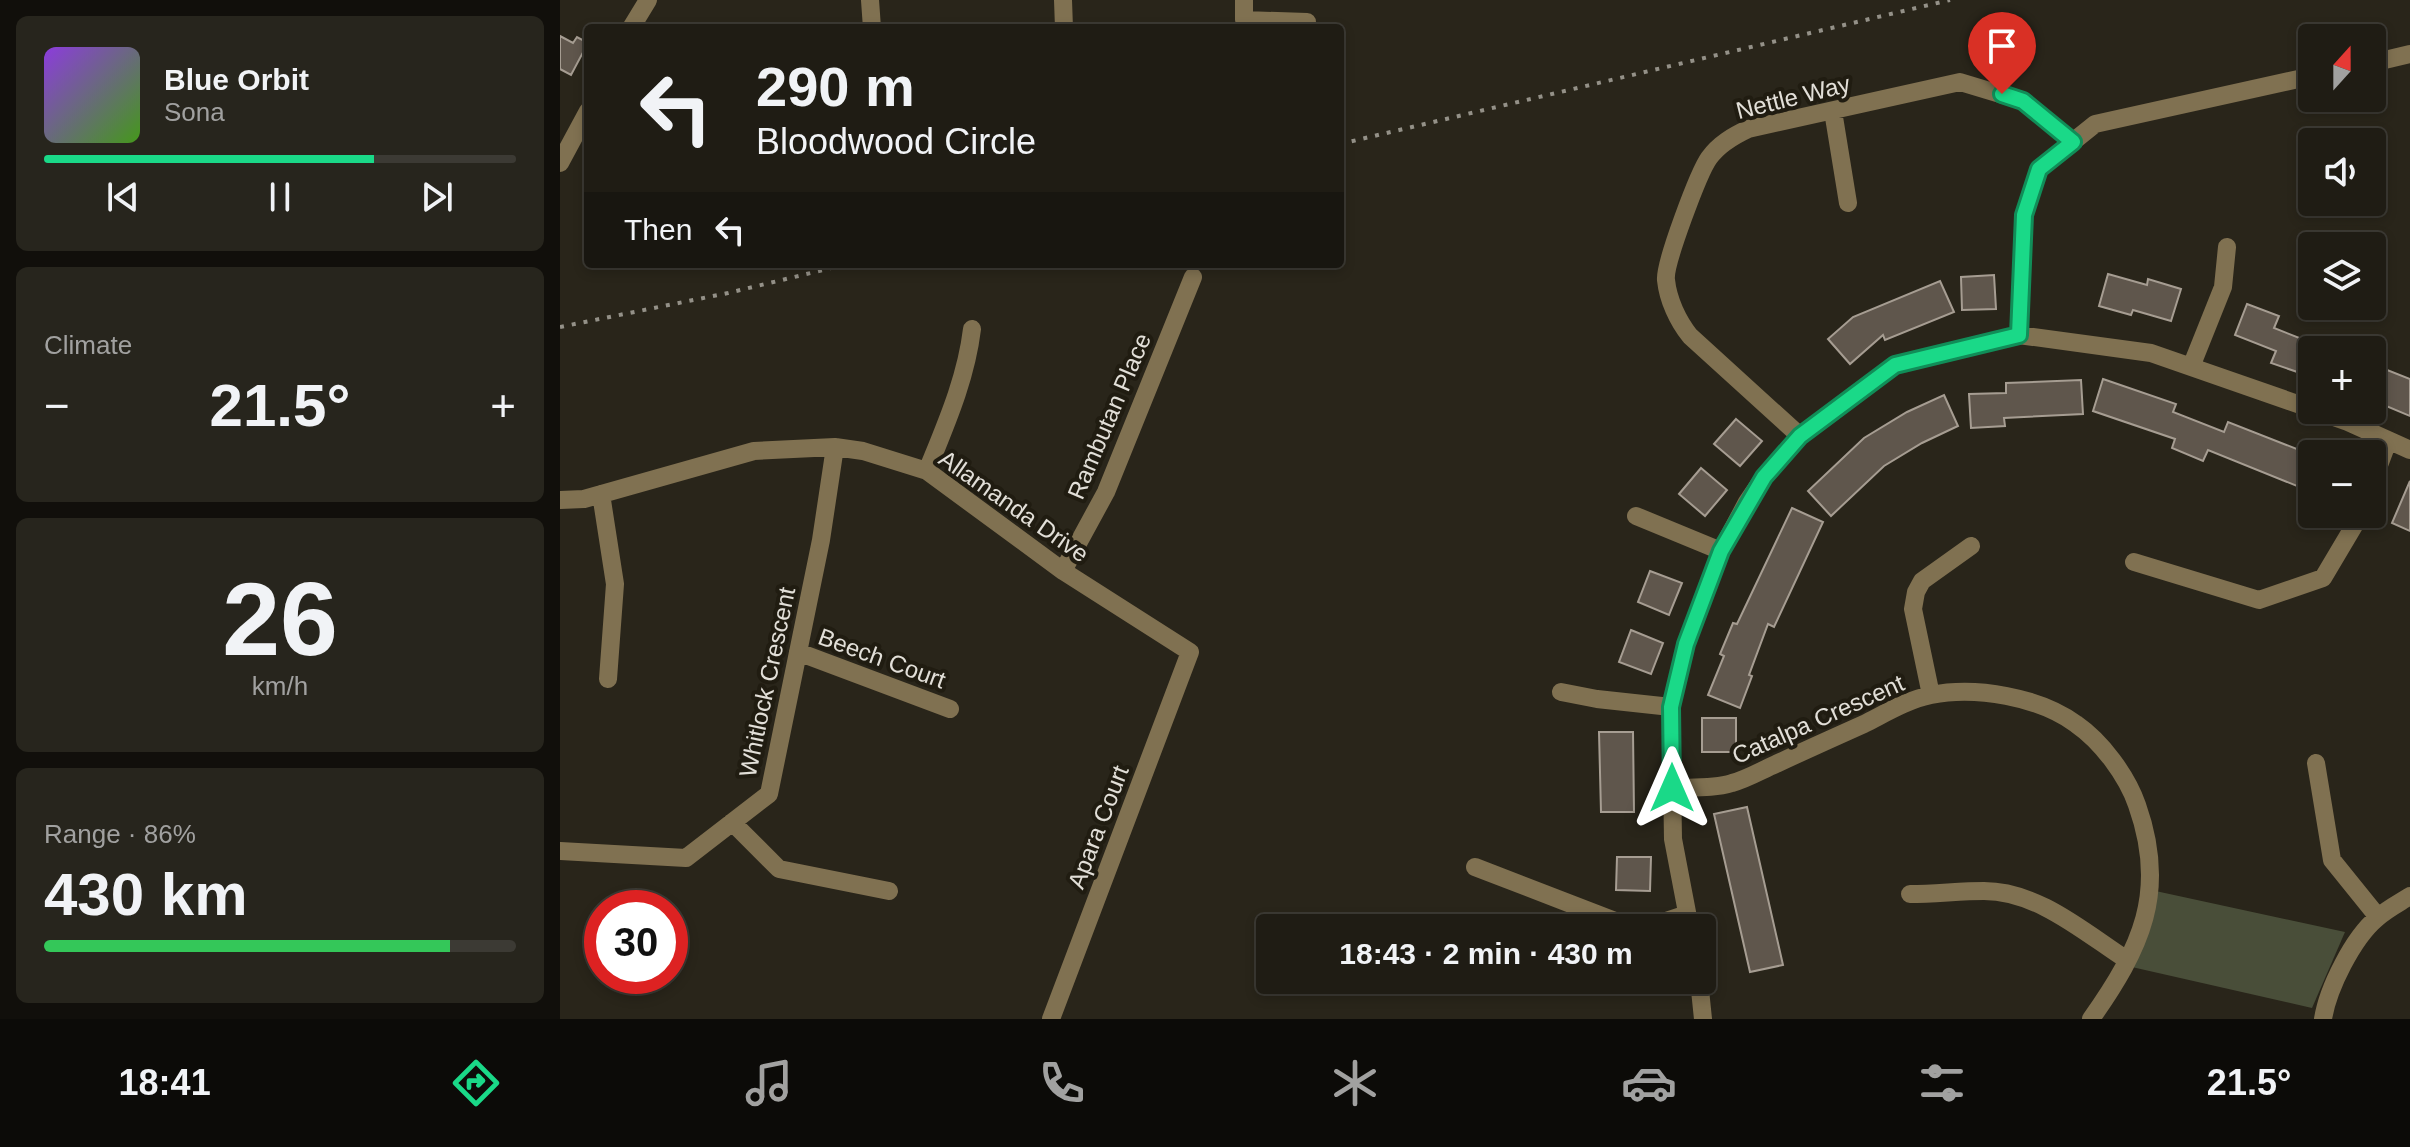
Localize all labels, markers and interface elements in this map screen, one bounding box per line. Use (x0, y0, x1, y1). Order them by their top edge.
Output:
pin (1968, 12, 2036, 94)
icon: arrive (1980, 24, 2024, 68)
north arrow (2298, 24, 2386, 112)
map controls (2298, 24, 2386, 528)
text: 290 m (756, 55, 915, 118)
icon: left (624, 56, 728, 160)
text: Blue Orbit (164, 63, 309, 96)
street label: Nettle Way (1733, 70, 1853, 124)
text: Sona (164, 97, 225, 127)
text: Bloodwood Circle (756, 121, 1036, 162)
button: sound (2298, 128, 2386, 216)
icon: previous (101, 175, 145, 219)
icon: pause (258, 175, 302, 219)
icon: next (415, 175, 459, 219)
icon: left (708, 208, 752, 252)
text: Then (624, 213, 692, 246)
button: layers (2298, 232, 2386, 320)
street label: Rambutan Place (1062, 329, 1156, 503)
text: Climate (44, 330, 132, 360)
button: + (2298, 336, 2386, 424)
text: 21.5° (210, 372, 350, 439)
text: − (44, 381, 70, 430)
text: + (490, 381, 516, 430)
button: − (2298, 440, 2386, 528)
street label: Allamanda Drive (934, 444, 1094, 568)
text: 26 (222, 561, 338, 677)
street label: Whitlock Crescent (734, 584, 800, 779)
street label: Beech Court (815, 623, 950, 694)
street label: Catalpa Crescent (1728, 669, 1908, 769)
text: km/h (252, 671, 308, 701)
position arrow (1630, 746, 1714, 830)
street label: Apara Court (1062, 761, 1134, 892)
text: Range · 86% (44, 819, 196, 849)
text: 430 km (44, 861, 248, 928)
speed limit sign: 30 (584, 890, 688, 994)
text: 18:43 · 2 min · 430 m (1339, 937, 1633, 970)
icon: directions (448, 1055, 504, 1111)
icon: music (741, 1055, 797, 1111)
icon: phone (1034, 1055, 1090, 1111)
icon: climate (1327, 1055, 1383, 1111)
icon: car (1621, 1055, 1677, 1111)
icon: filters (1914, 1055, 1970, 1111)
text: 18:41 (119, 1062, 211, 1103)
text: 21.5° (2207, 1062, 2291, 1103)

